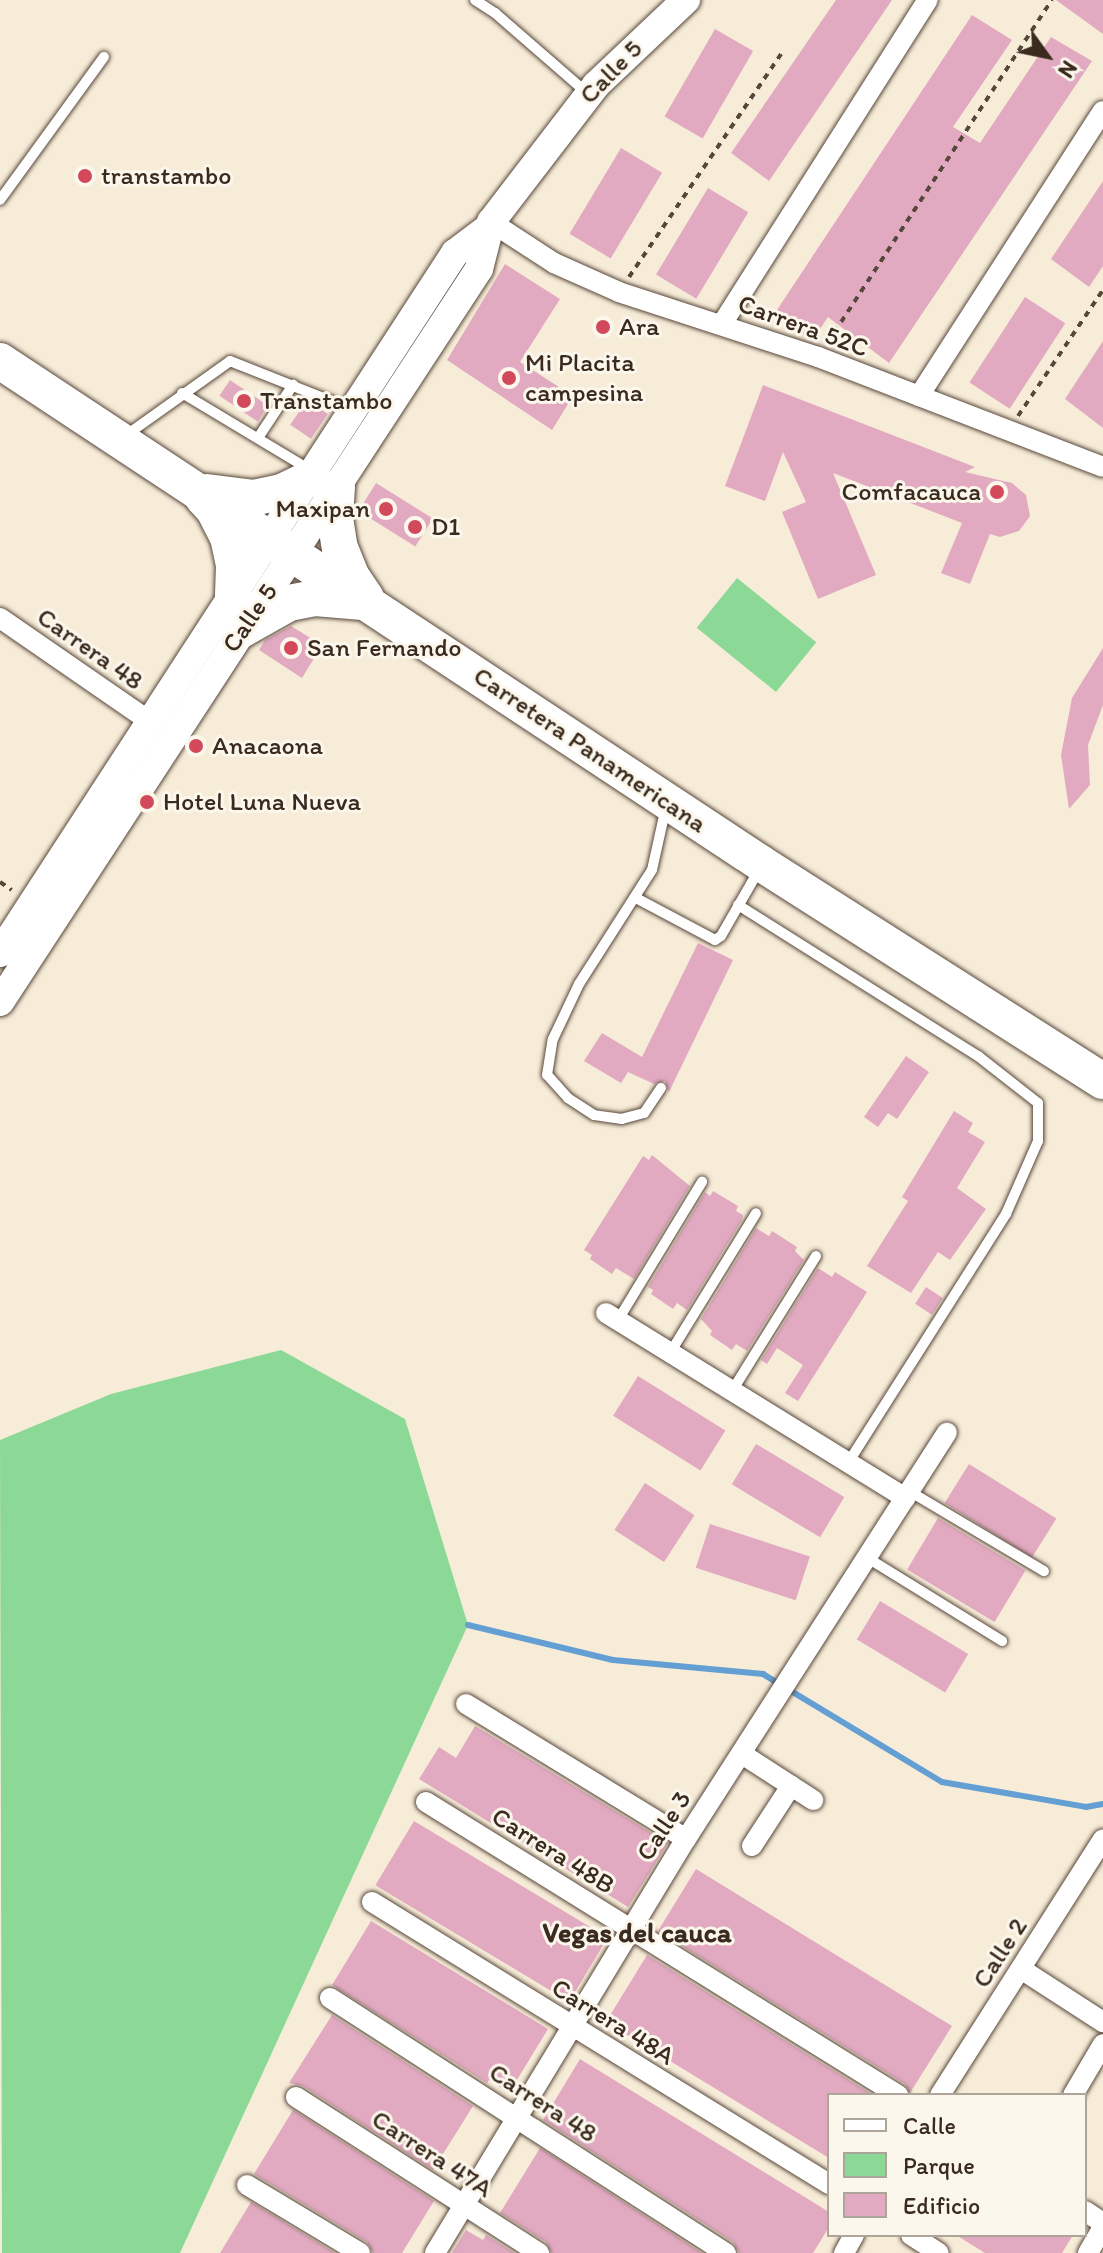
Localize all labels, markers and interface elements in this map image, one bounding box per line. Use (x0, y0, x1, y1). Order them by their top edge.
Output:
north arrow (1007, 16, 1087, 96)
street label: Calle 5 (573, 34, 649, 110)
text: N (1052, 56, 1083, 83)
place label: transtambo (101, 160, 232, 192)
marker: transtambo (76, 167, 94, 185)
street label: Carrera 52C (734, 288, 872, 364)
place label: Ara (619, 311, 660, 343)
marker: Ara (594, 318, 612, 336)
place label: Mi Placita campesina (525, 347, 643, 408)
marker: Mi Placita campesina (500, 369, 518, 387)
place label: Transtambo (260, 385, 392, 417)
marker: Transtambo (235, 392, 253, 410)
place label: Comfacauca (841, 476, 981, 508)
marker: Comfacauca (988, 483, 1006, 501)
place label: Maxipan (275, 493, 370, 525)
marker: Maxipan (377, 500, 395, 518)
place label: D1 (431, 511, 460, 543)
marker: D1 (406, 518, 424, 536)
street label: Calle 5 (216, 577, 284, 659)
street label: Carrera 48 (31, 601, 149, 697)
place label: San Fernando (307, 632, 460, 664)
marker: San Fernando (282, 639, 300, 657)
street label: Carretera Panamericana (468, 661, 712, 839)
place label: Anacaona (212, 730, 323, 762)
marker: Anacaona (187, 737, 205, 755)
place label: Hotel Luna Nueva (163, 786, 360, 818)
marker: Hotel Luna Nueva (138, 793, 156, 811)
street label: Calle 3 (630, 1785, 698, 1867)
street label: Carrera 48B (486, 1801, 620, 1901)
street label: Calle 2 (966, 1912, 1034, 1994)
district label: Vegas del cauca (543, 1915, 731, 1949)
street label: Carrera 48A (546, 1972, 680, 2072)
street label: Carrera 48 (483, 2057, 603, 2149)
legend (827, 2093, 1087, 2237)
street label: Carrera 47A (366, 2103, 498, 2205)
text: Calle (903, 2111, 956, 2140)
text: Parque (903, 2151, 975, 2180)
text: Edificio (903, 2191, 980, 2220)

